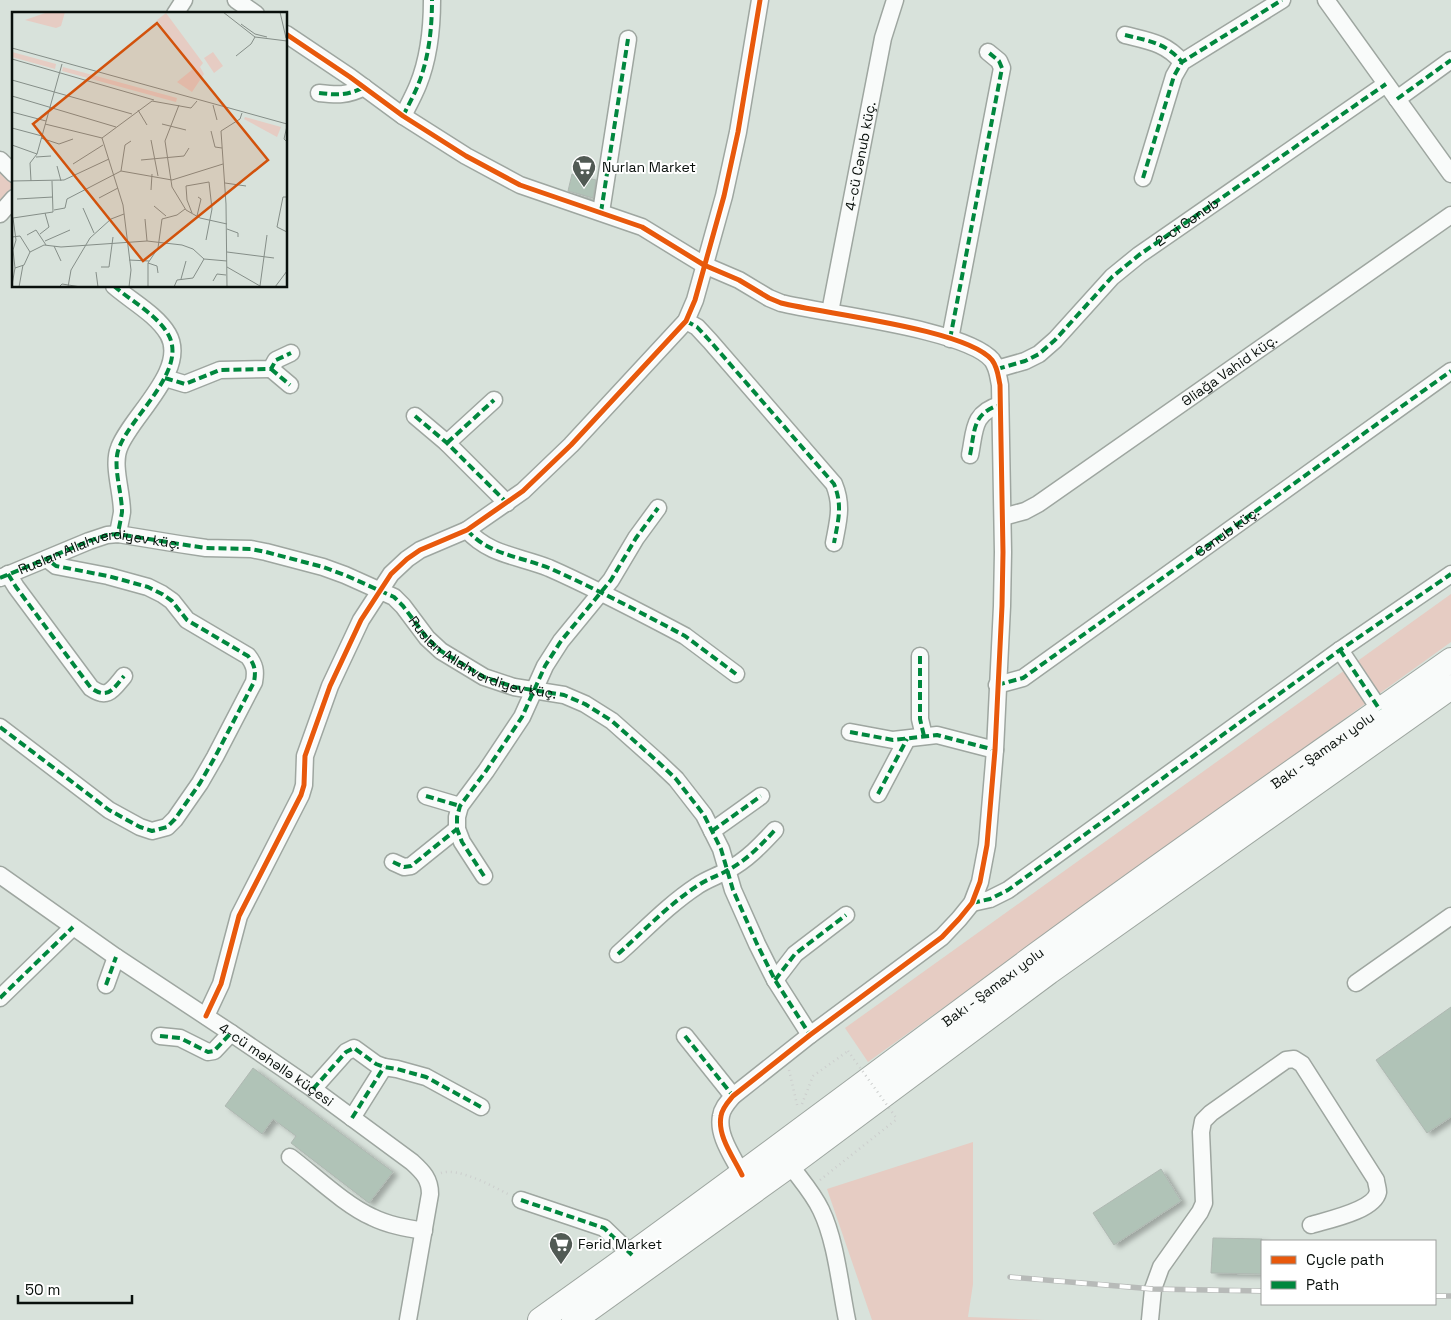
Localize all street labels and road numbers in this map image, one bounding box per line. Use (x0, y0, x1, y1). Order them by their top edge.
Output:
street label: 4-cü Cənub küç. (841, 100, 880, 212)
street label: 2-ci Cənub (1151, 194, 1222, 250)
street label: Əliağa Vahid küç. (1178, 330, 1281, 410)
street label: Cənub küç. (1191, 503, 1263, 561)
street label: Ruslan Allahverdiyev küç. (15, 525, 182, 578)
street label: Ruslan Allahverdiyev küç. (405, 612, 558, 703)
street label: Bakı - Şamaxı yolu (1267, 708, 1378, 793)
street label: Bakı - Şamaxı yolu (938, 943, 1047, 1031)
street label: 4-cü məhəllə küçesi (216, 1019, 337, 1110)

